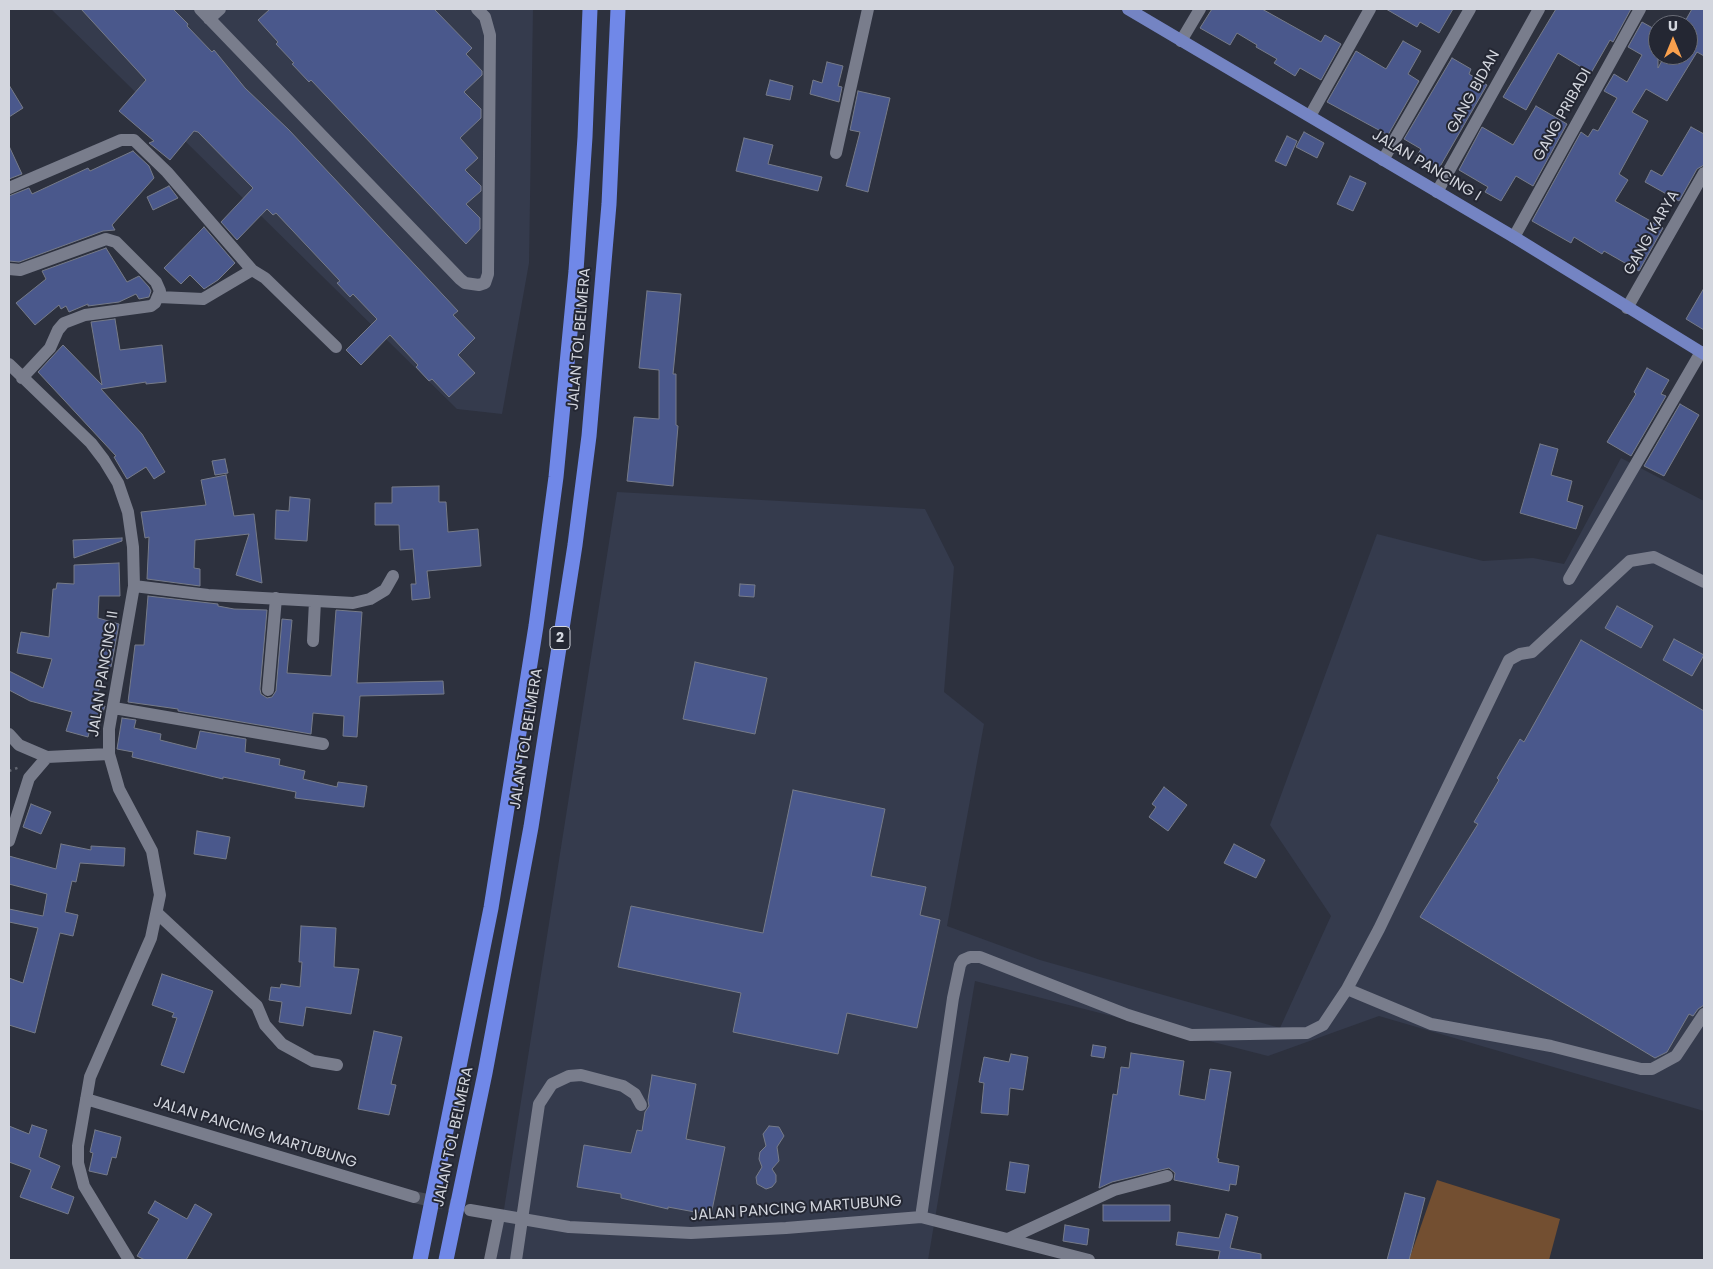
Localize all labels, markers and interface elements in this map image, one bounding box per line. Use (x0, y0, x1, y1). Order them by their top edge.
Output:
north arrow (1648, 15, 1698, 65)
text: U (1668, 16, 1678, 36)
street label: GANG BIDAN (1444, 47, 1504, 137)
street label: GANG PRIBADI (1530, 66, 1596, 164)
street label: JALAN PANCING I (1368, 126, 1484, 206)
street label: GANG KARYA (1620, 187, 1684, 279)
street label: JALAN TOL BELMERA (565, 267, 595, 411)
street label: JALAN PANCING II (85, 610, 123, 738)
road number: 2 (550, 626, 570, 650)
street label: JALAN TOL BELMERA (507, 667, 547, 811)
street label: JALAN TOL BELMERA (430, 1065, 478, 1209)
street label: JALAN PANCING MARTUBUNG (151, 1093, 359, 1173)
street label: JALAN PANCING MARTUBUNG (690, 1193, 902, 1225)

